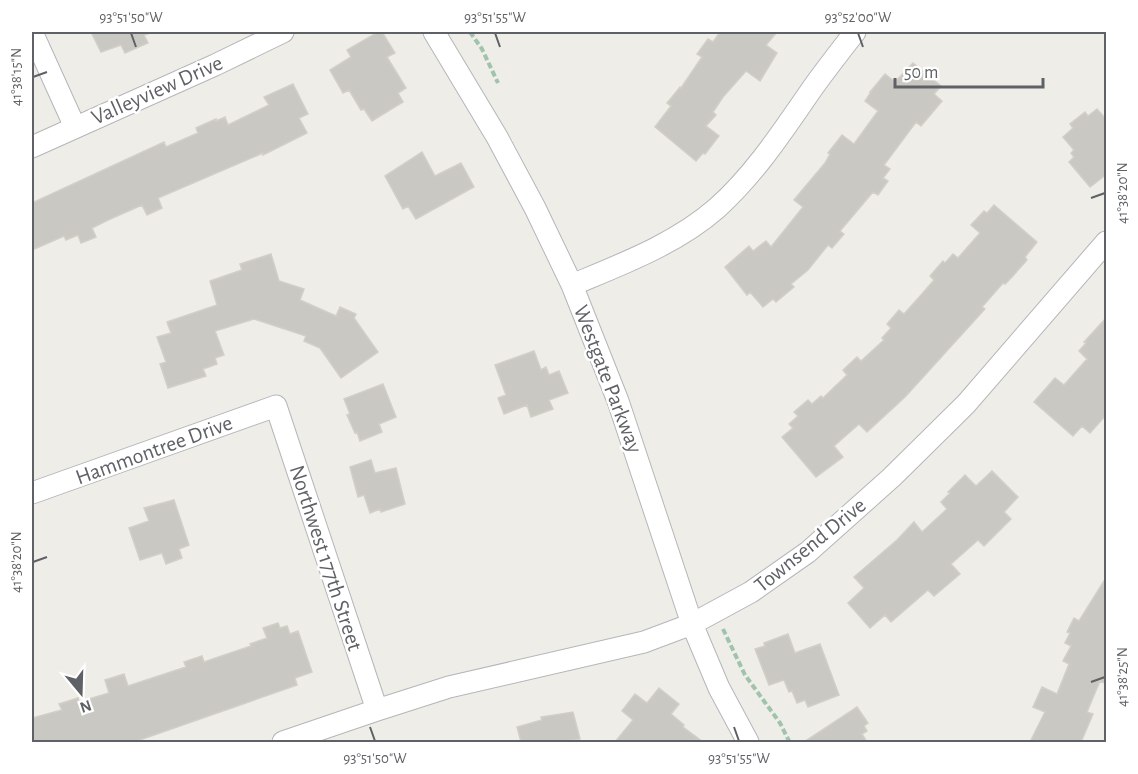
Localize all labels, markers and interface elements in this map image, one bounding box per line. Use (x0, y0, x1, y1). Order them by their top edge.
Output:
text: 93°51'50"W (99, 10, 163, 25)
text: 93°51'55"W (464, 10, 527, 25)
text: 93°52'00"W (825, 10, 892, 25)
text: 41°38'15"N (9, 48, 24, 106)
street label: Valleyview Drive (88, 51, 226, 129)
scale bar (895, 51, 1044, 89)
text: 50 m (904, 64, 938, 82)
text: 41°38'20"N (1115, 162, 1130, 224)
street label: Westgate Parkway (570, 302, 646, 456)
street label: Hammontree Drive (73, 411, 235, 489)
street label: Northwest 177th Street (286, 463, 366, 653)
street label: Townsend Drive (750, 494, 870, 596)
text: 41°38'20"N (9, 531, 24, 593)
text: 41°38'25"N (1115, 647, 1130, 707)
north arrow (51, 663, 111, 723)
text: N (78, 697, 93, 716)
text: 93°51'50"W (343, 751, 407, 766)
text: 93°51'55"W (708, 751, 771, 766)

